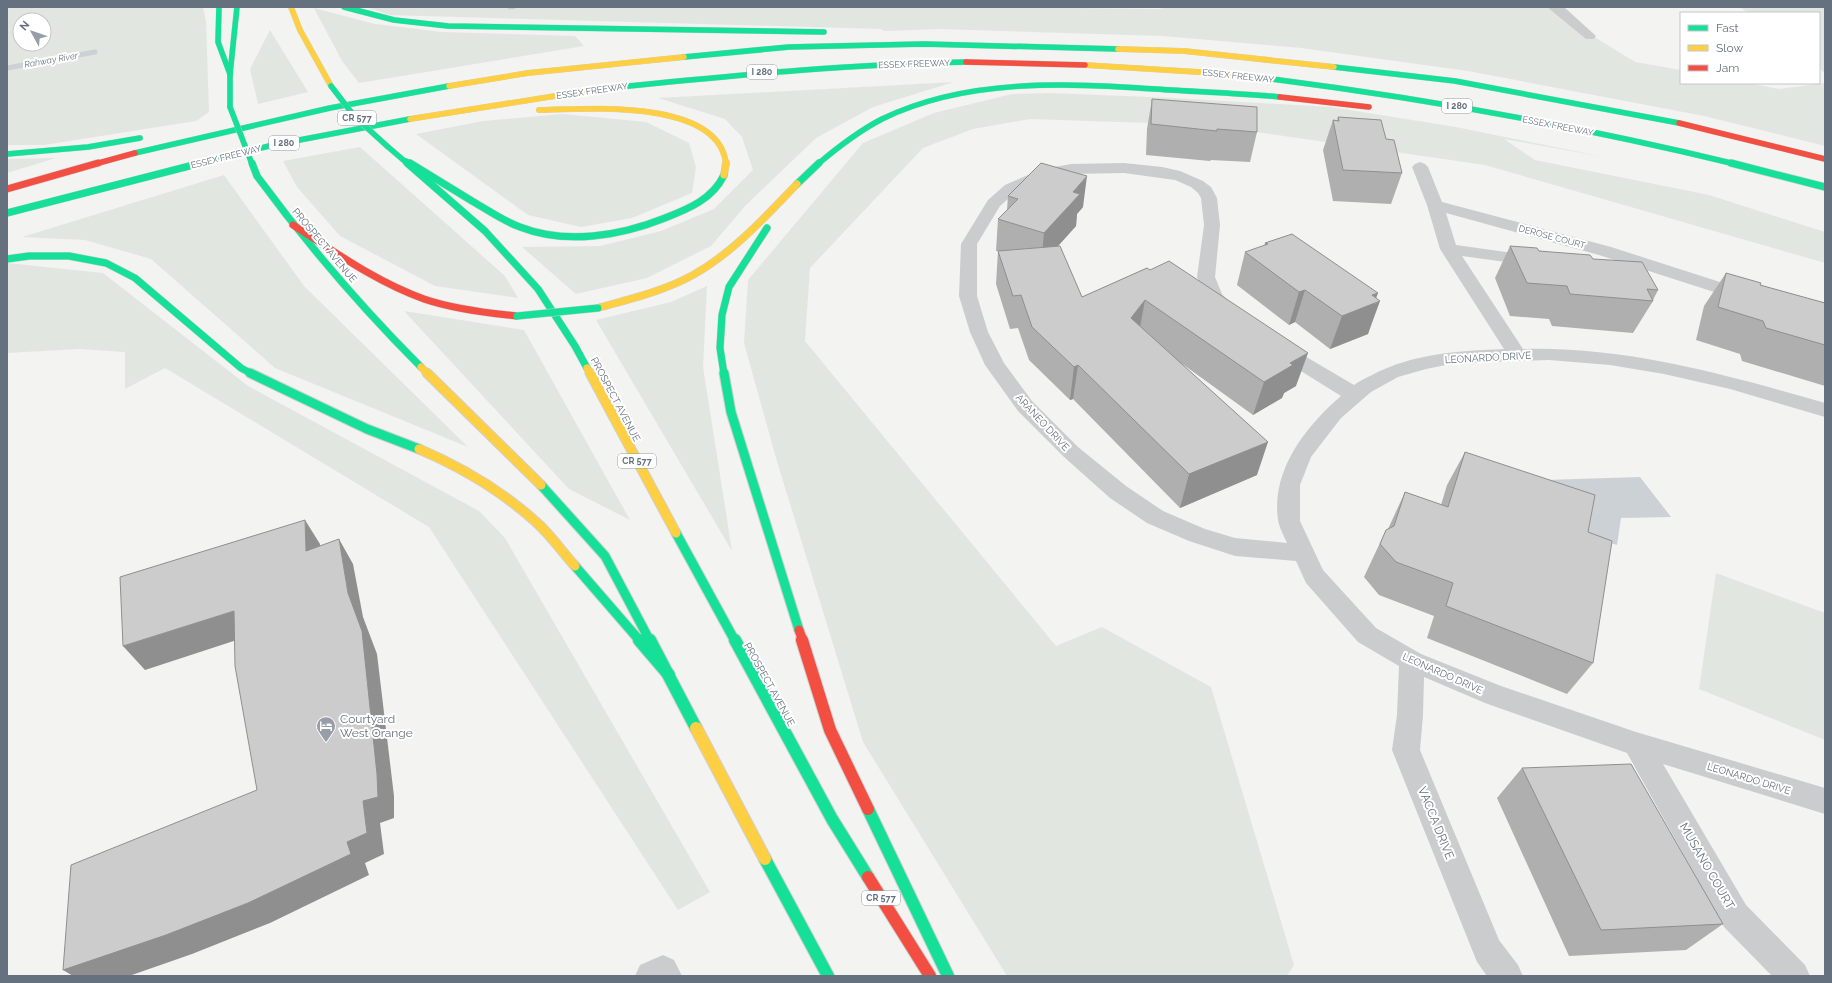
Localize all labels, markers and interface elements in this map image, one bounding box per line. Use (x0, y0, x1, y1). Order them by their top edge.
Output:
north arrow (12, 12, 52, 52)
legend (1680, 12, 1820, 84)
text: N (17, 18, 32, 33)
text: Fast (1716, 21, 1739, 35)
text: Slow (1716, 41, 1743, 55)
water label: Rahway River (23, 50, 79, 70)
street label: ESSEX FREEWAY (878, 58, 950, 70)
text: Jam (1716, 61, 1739, 75)
road number: I 280 (747, 65, 777, 79)
street label: ESSEX FREEWAY (1202, 67, 1274, 85)
street label: ESSEX FREEWAY (556, 81, 628, 101)
road number: I 280 (1442, 99, 1472, 113)
road number: CR 577 (338, 111, 376, 125)
street label: ESSEX FREEWAY (1522, 114, 1594, 138)
road number: I 280 (269, 136, 299, 150)
street label: ESSEX FREEWAY (190, 143, 262, 171)
street label: PROSPECT AVENUE (290, 206, 359, 285)
street label: DEROSE COURT (1518, 223, 1587, 251)
street label: LEONARDO DRIVE (1445, 350, 1532, 365)
street label: PROSPECT AVENUE (589, 355, 642, 443)
street label: ARANEO DRIVE (1014, 392, 1071, 453)
road number: CR 577 (618, 454, 656, 468)
street label: PROSPECT AVENUE (742, 641, 797, 728)
street label: LEONARDO DRIVE (1401, 651, 1485, 696)
place label: Courtyard West Orange (340, 712, 413, 740)
hotel icon: Courtyard West Orange (315, 715, 337, 743)
street label: LEONARDO DRIVE (1706, 761, 1792, 796)
street label: VACCA DRIVE (1415, 785, 1457, 861)
street label: MUSANO COURT (1677, 820, 1738, 912)
road number: CR 577 (862, 891, 900, 905)

